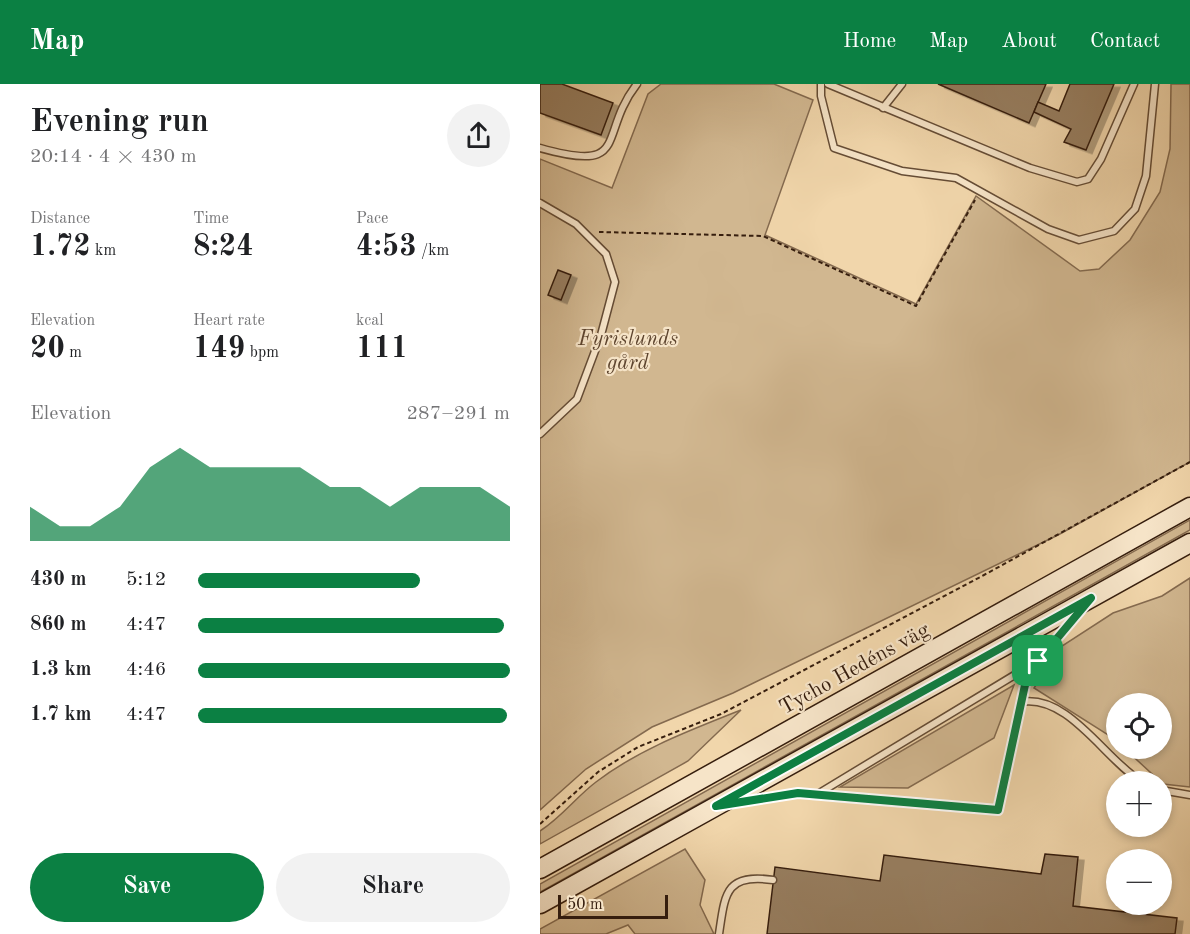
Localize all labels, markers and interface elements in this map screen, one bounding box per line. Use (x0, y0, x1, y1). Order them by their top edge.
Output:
text: Map (30, 28, 84, 56)
text: Home (843, 31, 896, 52)
text: Map (929, 31, 968, 52)
text: About (1001, 31, 1057, 52)
text: Contact (1090, 31, 1160, 52)
button: share (447, 104, 510, 167)
text: Evening run (30, 106, 209, 139)
text: 20:14 · 4 × 430 m (30, 147, 197, 167)
text: Distance (30, 211, 90, 227)
text: Time (193, 211, 229, 227)
text: Pace (356, 211, 388, 227)
text: 1.72 (30, 232, 91, 262)
text: 8:24 (193, 232, 254, 262)
text: 4:53 (356, 232, 417, 262)
text: km (91, 243, 116, 259)
text: /km (417, 243, 449, 259)
text: Elevation (30, 313, 95, 329)
text: Heart rate (193, 313, 265, 329)
text: kcal (356, 313, 384, 329)
park label: Fyrislunds gård (577, 329, 678, 374)
text: 20 (30, 334, 65, 364)
text: 149 (193, 334, 245, 364)
text: 111 (356, 334, 408, 364)
text: m (65, 345, 82, 361)
text: bpm (245, 345, 279, 361)
text: Elevation (30, 404, 111, 424)
text: 287–291 m (407, 404, 510, 424)
text: 430 m (30, 570, 86, 590)
text: 5:12 (126, 570, 166, 590)
text: 860 m (30, 615, 86, 635)
text: 4:47 (126, 615, 166, 635)
street label: Tycho Hedéns väg (776, 619, 934, 719)
pin (1012, 635, 1063, 686)
icon: arrive (1021, 644, 1054, 677)
text: 1.3 km (30, 660, 92, 680)
text: 4:46 (126, 660, 166, 680)
map controls (1106, 693, 1172, 915)
button: locate (1106, 693, 1172, 759)
text: 1.7 km (30, 705, 92, 725)
text: 4:47 (126, 705, 166, 725)
button: + (1106, 771, 1172, 837)
button: − (1106, 849, 1172, 915)
button: Save (30, 853, 264, 922)
button: Share (276, 853, 510, 922)
scale bar (558, 892, 668, 920)
text: 50 m (567, 897, 603, 913)

